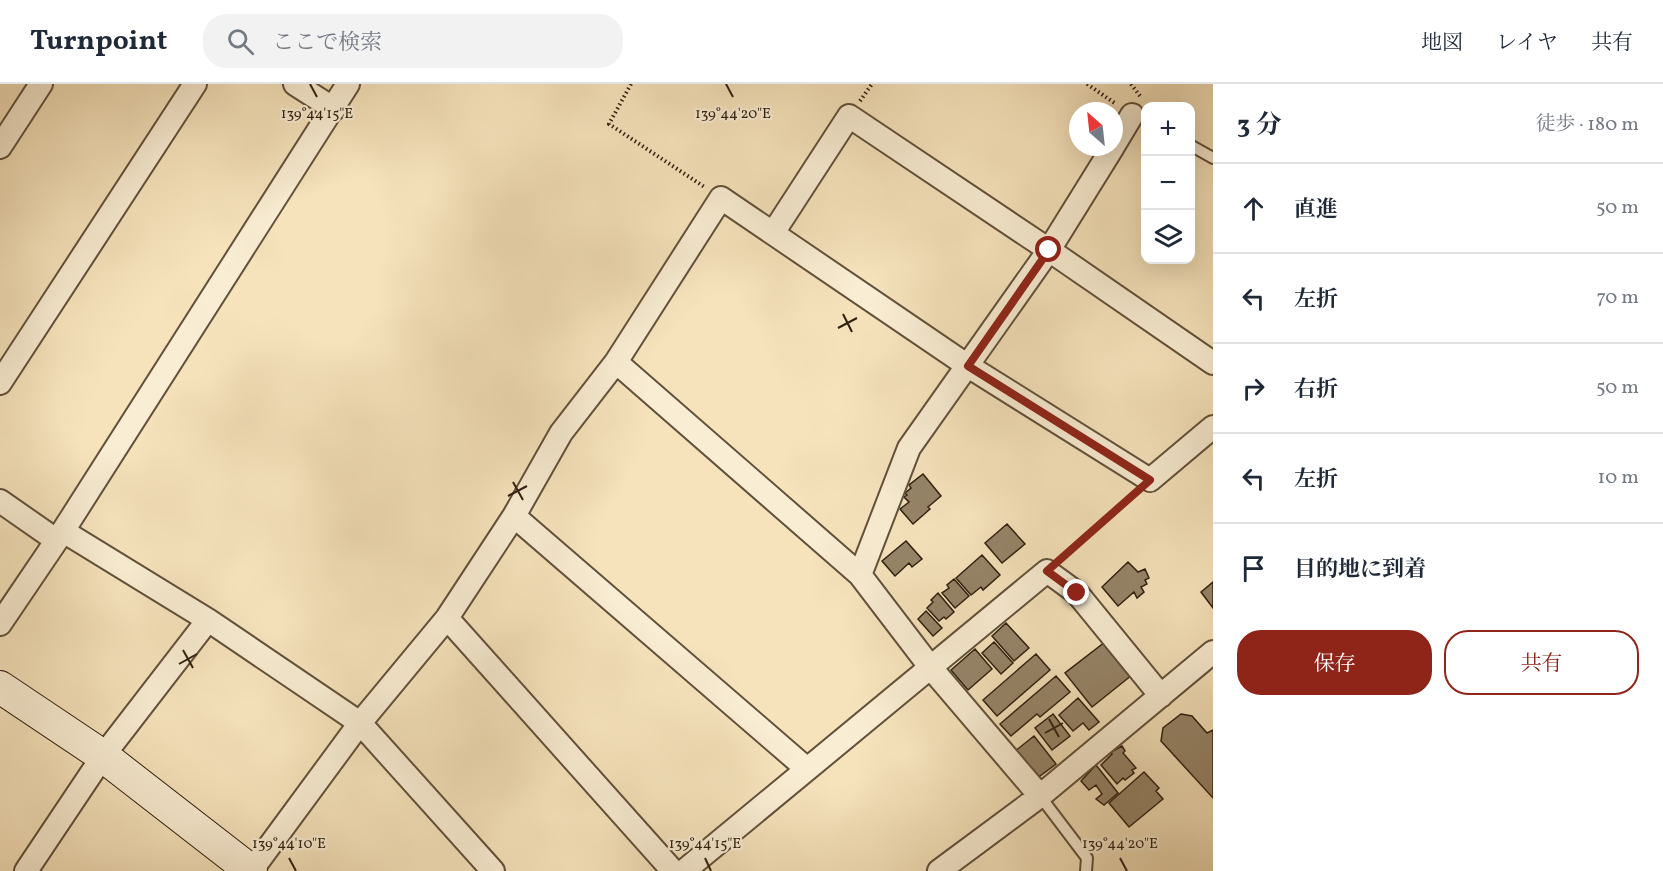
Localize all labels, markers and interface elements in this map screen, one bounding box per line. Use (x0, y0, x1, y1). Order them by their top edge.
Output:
search box (203, 14, 623, 68)
text: Turnpoint (30, 22, 167, 61)
icon: search (224, 25, 257, 58)
text: ここで検索 (272, 28, 382, 59)
text: 地図 (1421, 29, 1463, 58)
text: レイヤ (1496, 29, 1558, 58)
text: 共有 (1591, 29, 1633, 58)
north arrow (1069, 102, 1123, 156)
map controls (1141, 102, 1195, 264)
button: + (1141, 102, 1195, 156)
text: 139°44'15"E (281, 104, 353, 125)
text: 139°44'20"E (695, 104, 771, 125)
text: 3 分 (1237, 108, 1281, 144)
text: 徒歩 · 180 m (1535, 111, 1639, 139)
button: − (1141, 156, 1195, 210)
icon: ahead (1237, 192, 1270, 225)
text: 50 m (1596, 194, 1639, 222)
text: 直進 (1294, 195, 1338, 226)
button: layers (1141, 210, 1195, 264)
route start (1035, 236, 1061, 262)
icon: left (1237, 282, 1270, 315)
text: 70 m (1596, 284, 1639, 312)
text: 左折 (1294, 285, 1338, 316)
icon: right (1237, 372, 1270, 405)
text: 50 m (1596, 374, 1639, 402)
text: 右折 (1294, 375, 1338, 406)
icon: left (1237, 462, 1270, 495)
text: 10 m (1598, 464, 1639, 492)
text: 左折 (1294, 465, 1338, 496)
icon: arrive (1237, 552, 1270, 585)
text: 目的地に到着 (1294, 555, 1426, 586)
route end (1063, 579, 1089, 605)
button: 保存 (1237, 630, 1432, 695)
button: 共有 (1444, 630, 1639, 695)
text: 139°44'10"E (252, 834, 326, 855)
text: 139°44'15"E (669, 834, 741, 855)
text: 139°44'20"E (1082, 834, 1158, 855)

